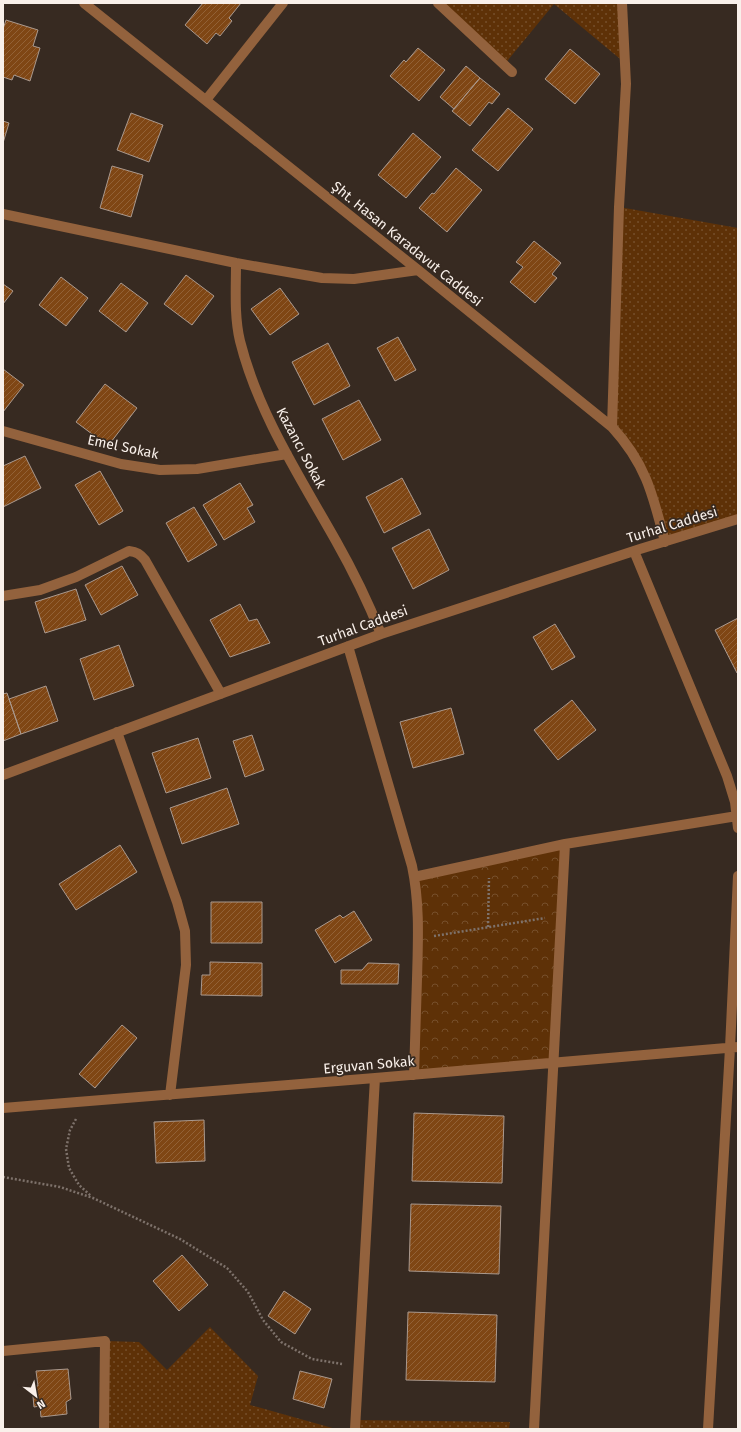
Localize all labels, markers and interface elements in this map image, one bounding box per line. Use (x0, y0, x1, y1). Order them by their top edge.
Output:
street label: Şht. Hasan Karadavut Caddesi (328, 178, 486, 310)
street label: Kazancı Sokak (273, 405, 330, 492)
street label: Emel Sokak (86, 431, 161, 463)
street label: Turhal Caddesi (625, 503, 719, 547)
street label: Turhal Caddesi (316, 602, 410, 650)
street label: Erguvan Sokak (323, 1052, 416, 1077)
north arrow (16, 1376, 56, 1416)
text: N (34, 1397, 47, 1412)

